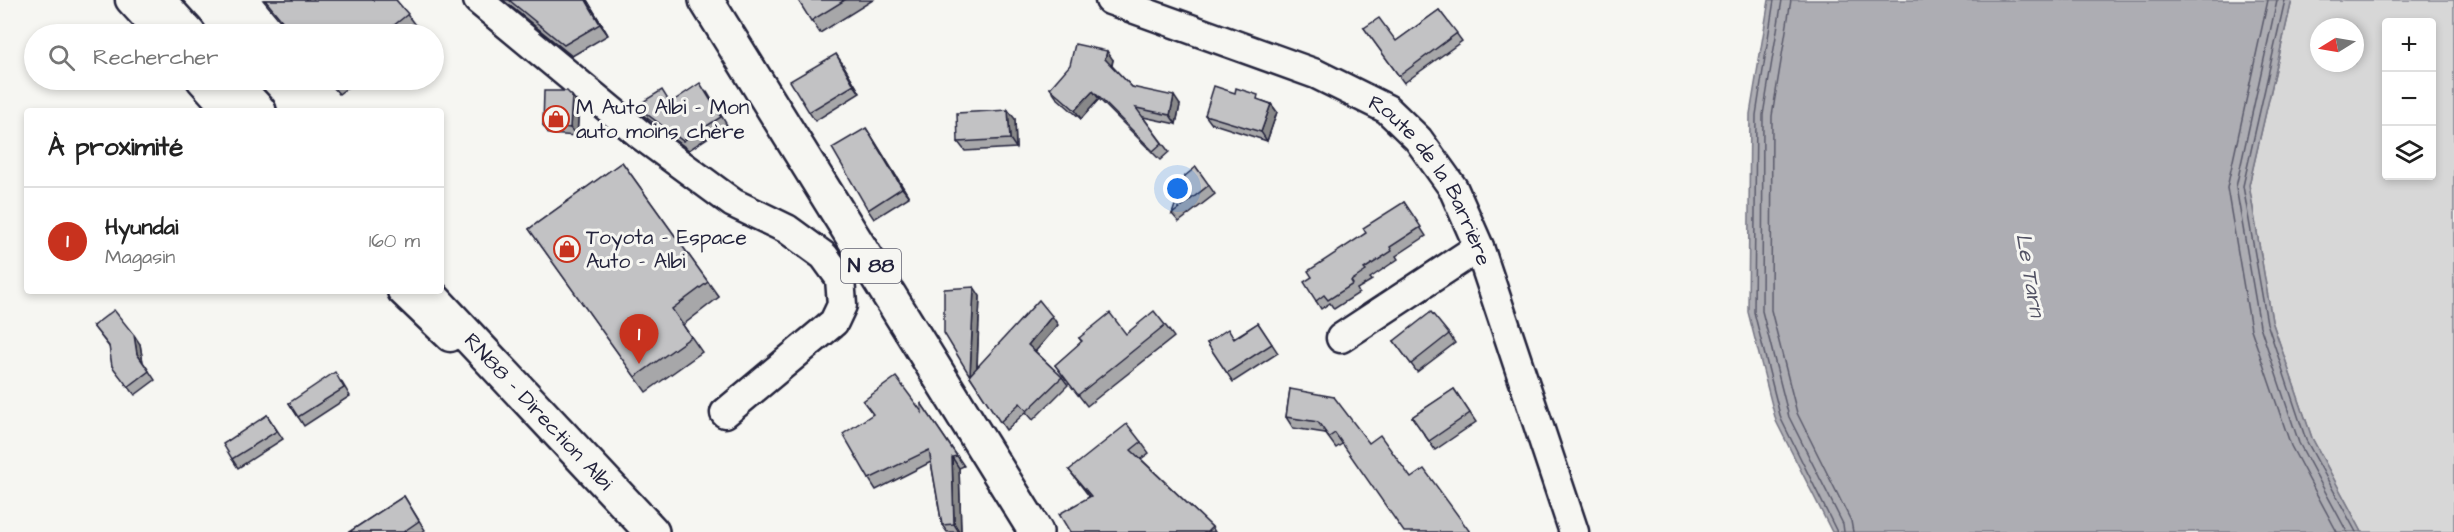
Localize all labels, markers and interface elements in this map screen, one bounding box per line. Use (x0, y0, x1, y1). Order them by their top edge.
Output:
north arrow (2310, 18, 2364, 72)
map controls (2382, 18, 2436, 180)
button: + (2382, 18, 2436, 72)
search box (24, 24, 444, 90)
icon: search (45, 41, 78, 74)
text: Rechercher (93, 42, 218, 73)
button: − (2382, 72, 2436, 126)
street label: Route de la Barrière (1364, 88, 1499, 269)
place label: M Auto Albi - Mon auto moins chère (576, 93, 749, 146)
shop icon: M Auto Albi - Mon auto moins chère (541, 104, 571, 134)
button: layers (2382, 126, 2436, 180)
text: À proximité (48, 129, 183, 165)
your location (1163, 174, 1192, 203)
text: Hyundai (105, 212, 178, 243)
place label: Toyota - Espace Auto - Albi (586, 223, 747, 276)
text: 1 (66, 227, 69, 255)
text: 160 m (369, 227, 420, 255)
water label: Le Tarn (2007, 231, 2053, 321)
shop icon: Toyota - Espace Auto - Albi (552, 234, 582, 264)
text: Magasin (105, 243, 175, 271)
road number: N 88 (841, 249, 901, 283)
pin: 1 (620, 314, 658, 364)
street label: RN88 - Direction Albi (458, 326, 620, 496)

